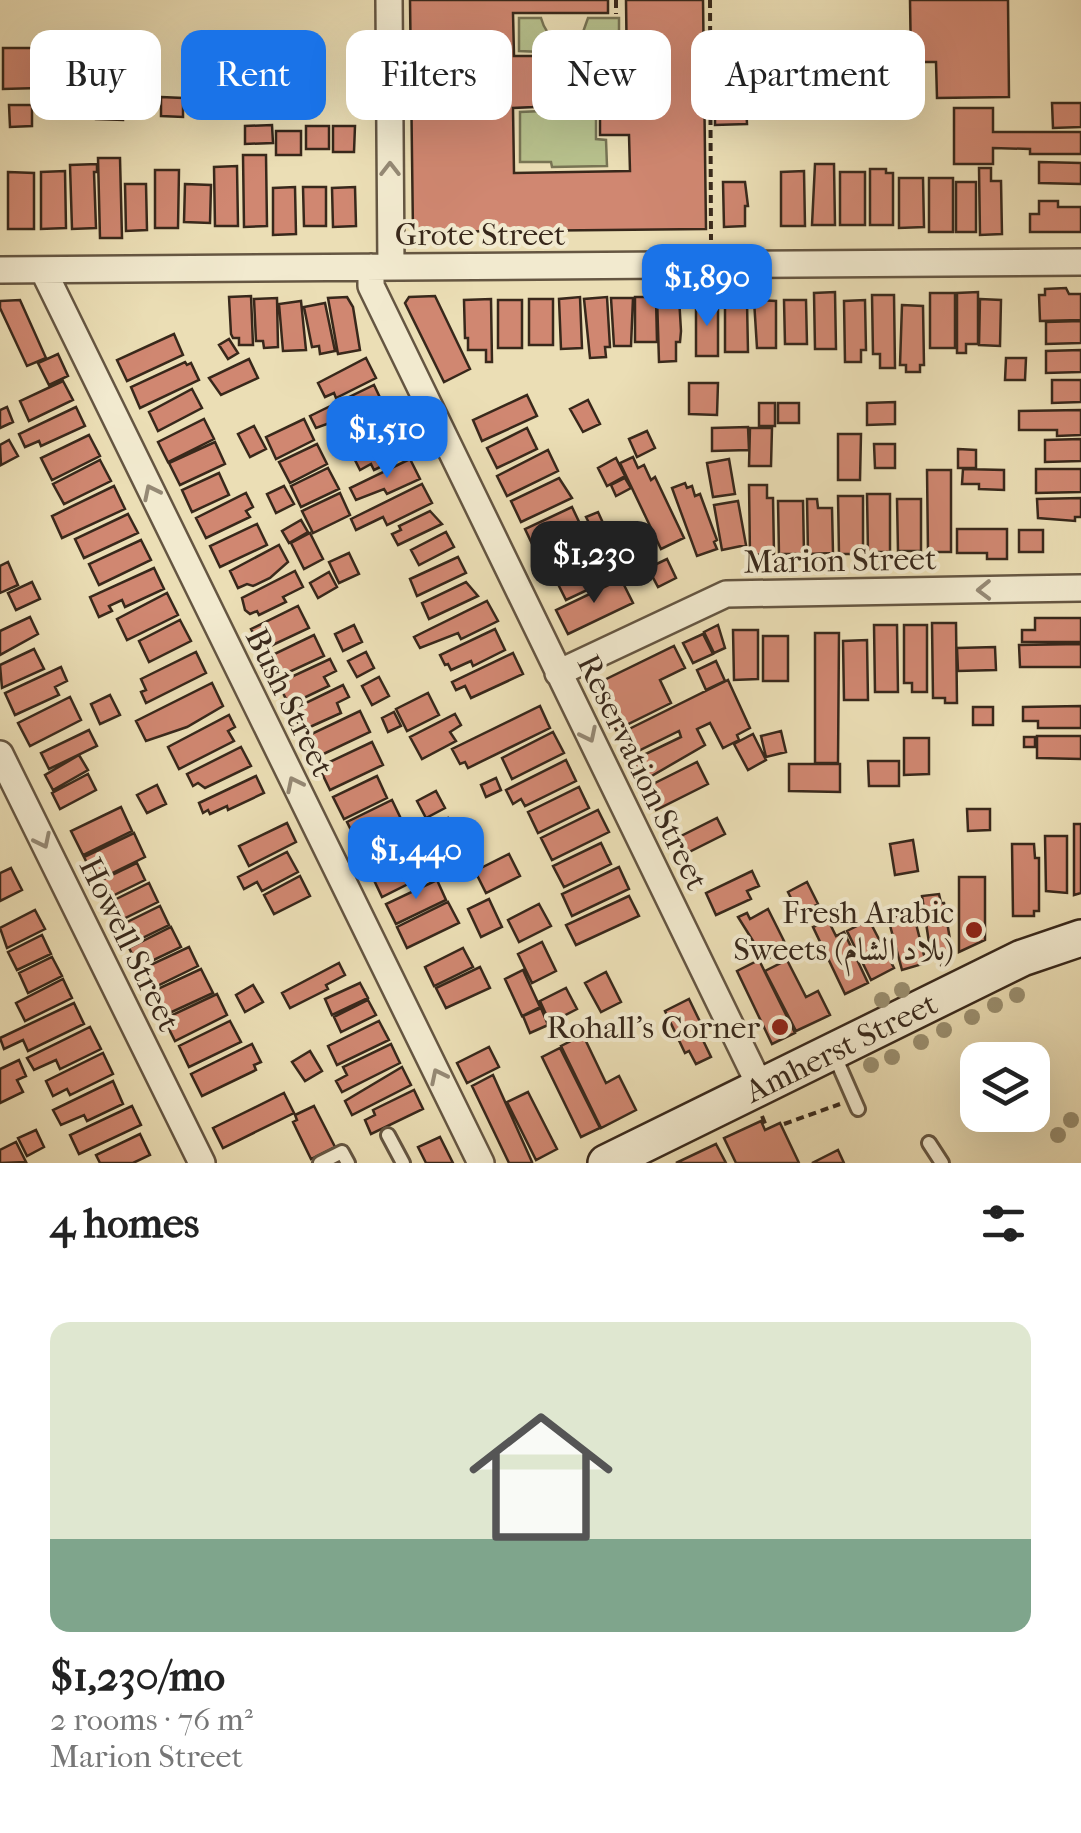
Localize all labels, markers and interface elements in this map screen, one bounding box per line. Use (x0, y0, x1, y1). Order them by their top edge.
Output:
chip: Buy (30, 30, 161, 120)
chip: Rent (181, 30, 326, 120)
chip: Filters (346, 30, 512, 120)
chip: New (532, 30, 671, 120)
chip: Apartment (691, 30, 925, 120)
one-way arrow (379, 161, 401, 176)
street label: Grote Street (395, 216, 566, 253)
pin: $1,890 (626, 244, 788, 329)
text: $1,890 (664, 258, 750, 295)
pin: $1,510 (306, 396, 468, 481)
text: $1,510 (348, 410, 426, 447)
one-way arrow (143, 484, 163, 502)
pin: $1,230 (513, 521, 675, 606)
text: $1,230 (553, 535, 635, 572)
street label: Marion Street (743, 540, 937, 581)
one-way arrow (975, 579, 991, 600)
street label: Bush Street (238, 622, 341, 783)
street label: Reservation Street (570, 649, 716, 896)
one-way arrow (576, 725, 596, 743)
one-way arrow (287, 776, 307, 794)
pin: $1,440 (335, 817, 497, 902)
one-way arrow (31, 831, 50, 849)
text: $1,440 (370, 831, 462, 868)
street label: Howell Street (72, 851, 188, 1038)
place label: Fresh Arabic Sweets (بلاد الشام) (733, 894, 954, 977)
marker: Fresh Arabic Sweets (بلاد الشام) (963, 919, 985, 941)
street label: Amherst Street (737, 985, 944, 1111)
place label: Rohall's Corner (546, 1009, 760, 1046)
marker: Rohall's Corner (769, 1016, 791, 1038)
map controls (960, 1042, 1050, 1132)
button: layers (960, 1042, 1050, 1132)
one-way arrow (430, 1068, 450, 1086)
icon: filters (976, 1196, 1031, 1251)
text: 4 homes (50, 1199, 199, 1248)
icon: home (451, 1387, 631, 1567)
text: $1,230/mo (50, 1652, 225, 1701)
text: 2 rooms · 76 m² (50, 1701, 253, 1738)
text: Marion Street (50, 1738, 243, 1775)

